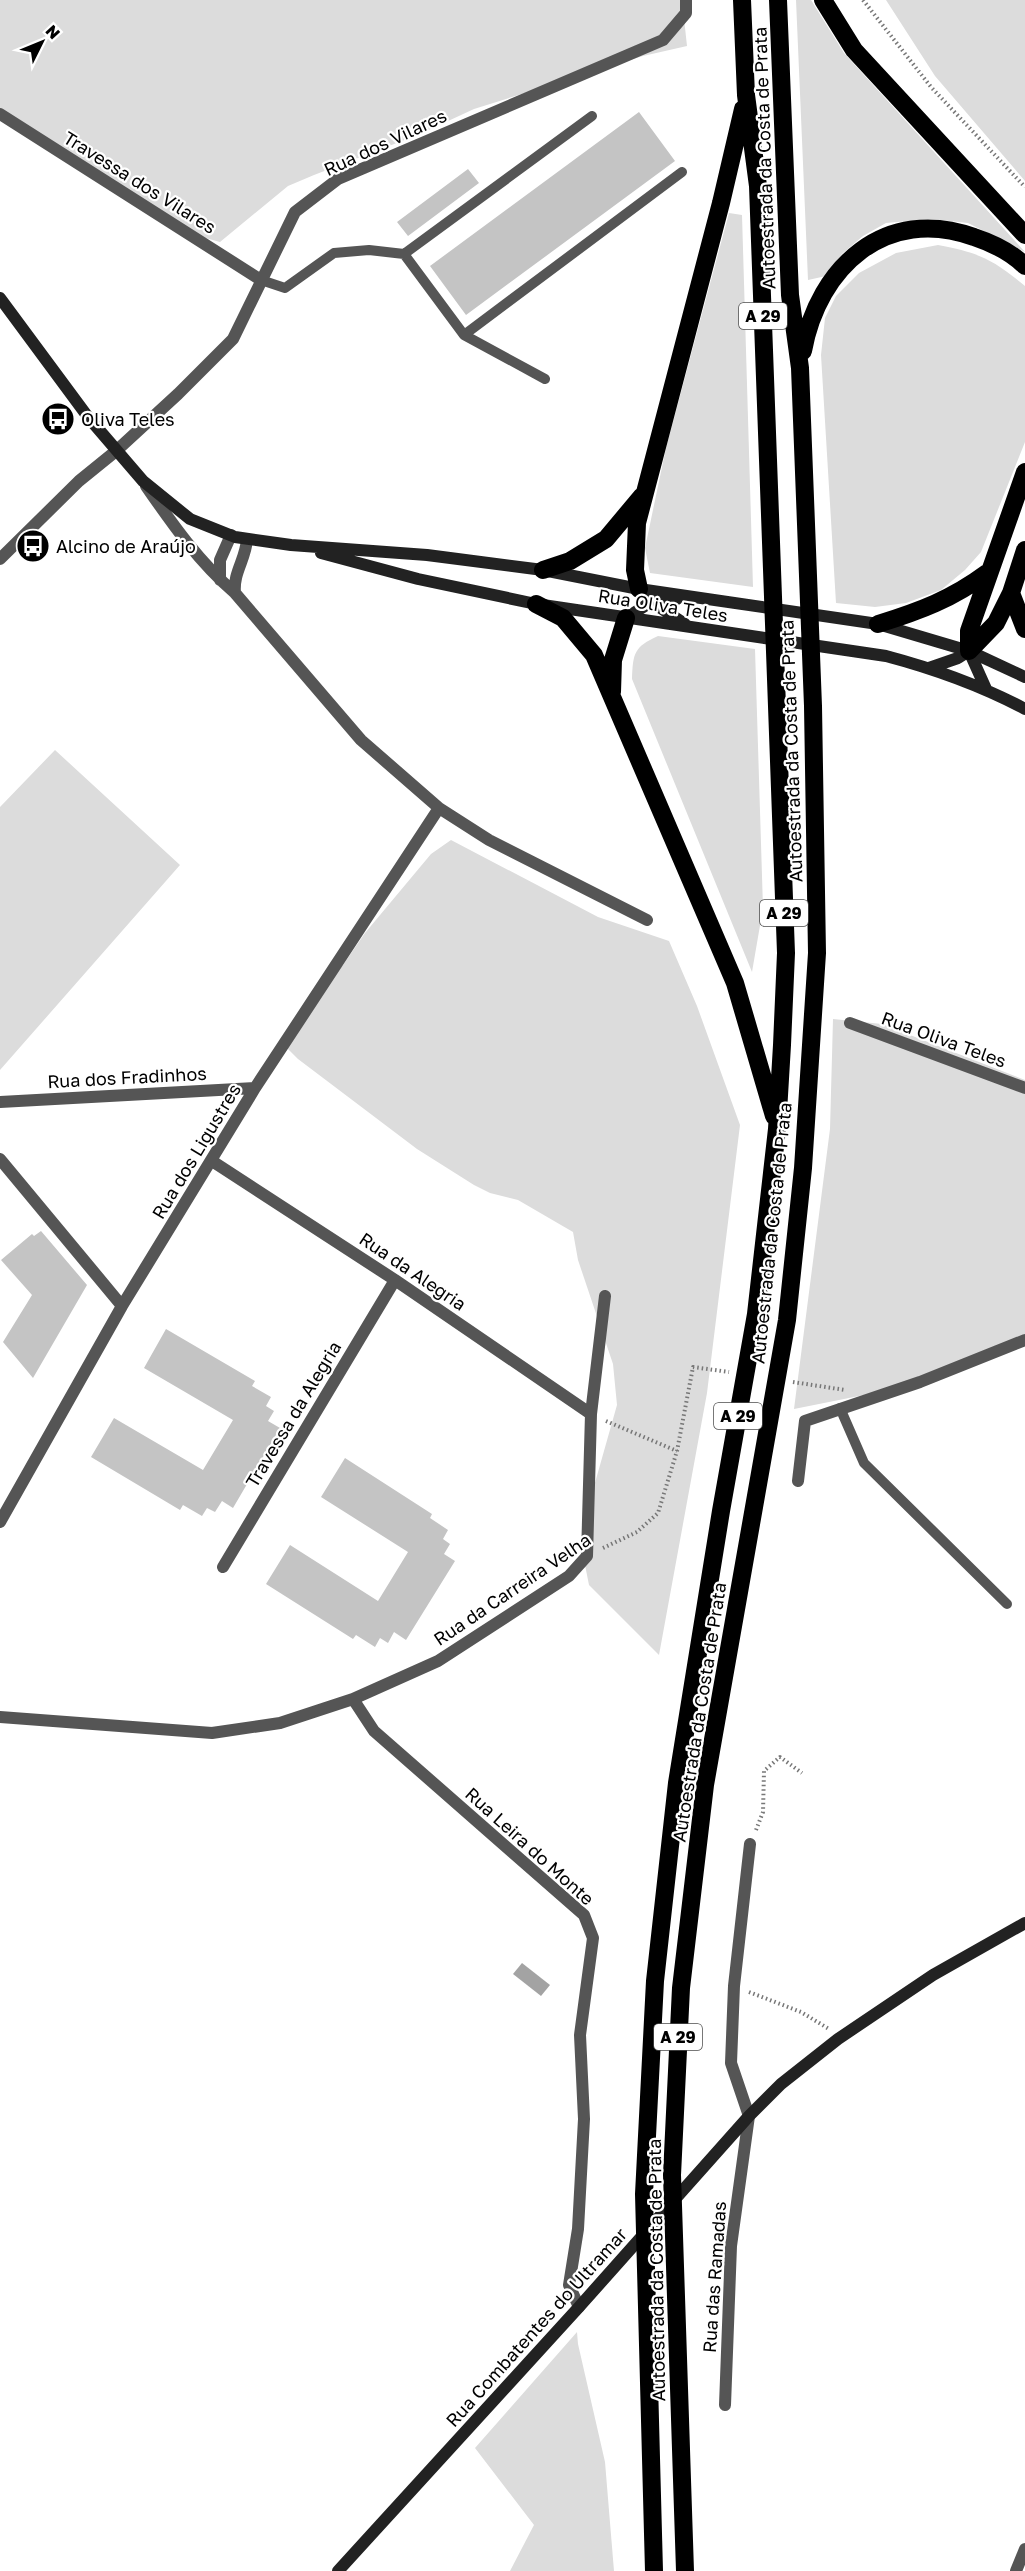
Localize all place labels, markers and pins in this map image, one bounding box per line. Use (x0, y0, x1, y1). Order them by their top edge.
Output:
bus stop icon: Oliva Teles (40, 401, 76, 437)
place label: Oliva Teles (81, 408, 175, 430)
bus stop icon: Alcino de Araújo (15, 528, 51, 564)
place label: Alcino de Araújo (56, 535, 196, 557)

